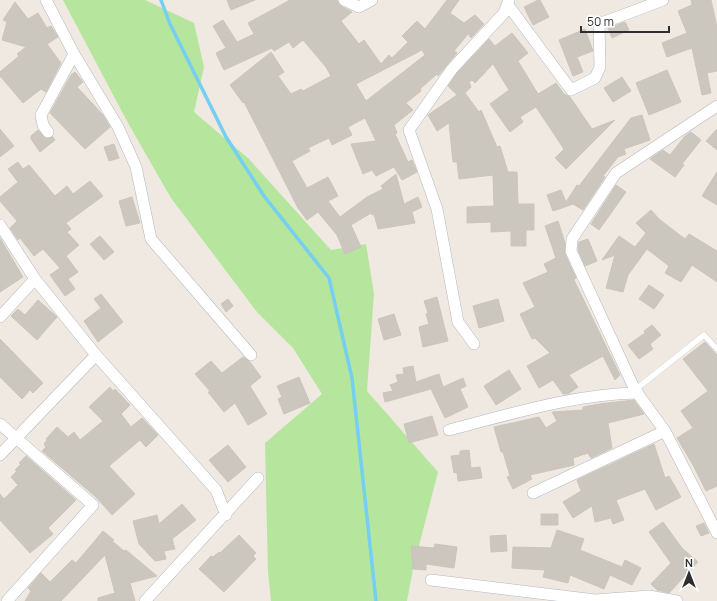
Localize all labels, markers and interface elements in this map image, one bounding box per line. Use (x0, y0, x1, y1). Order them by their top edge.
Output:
scale bar (581, 8, 669, 34)
text: 50 m (587, 13, 614, 30)
north arrow (669, 553, 709, 593)
text: N (685, 555, 693, 570)

